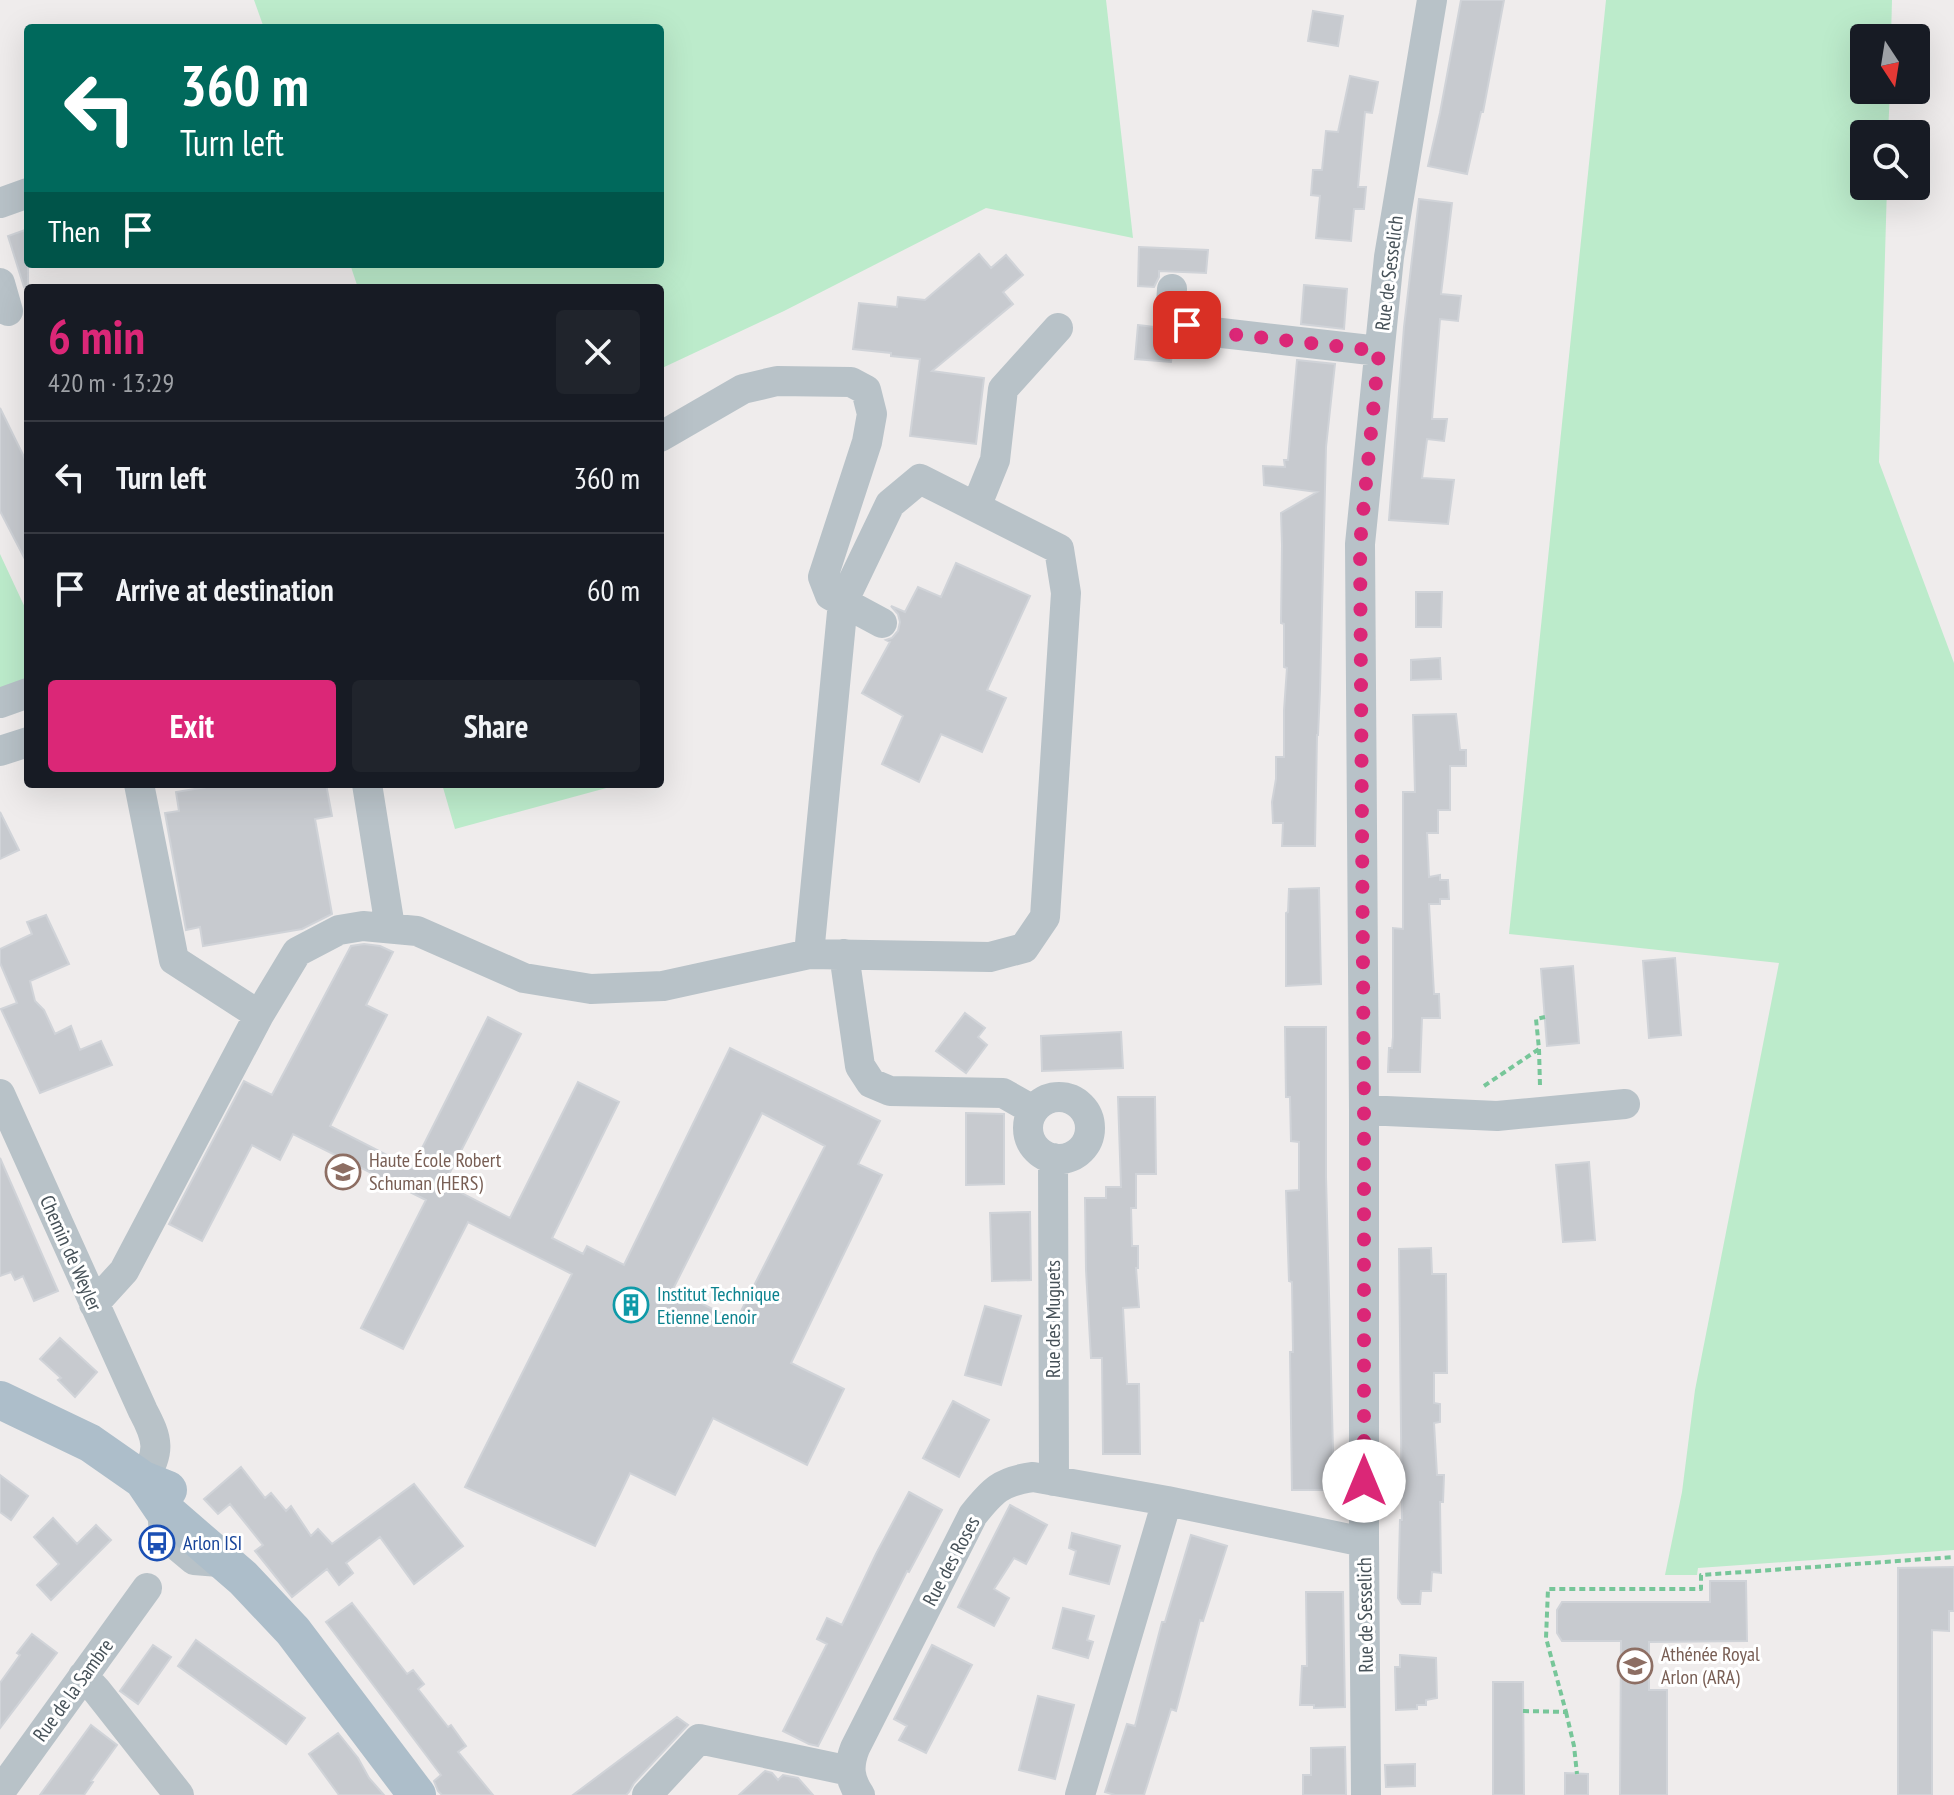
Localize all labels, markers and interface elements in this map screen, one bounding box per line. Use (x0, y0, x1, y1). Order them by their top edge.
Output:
north arrow (1850, 24, 1930, 104)
map controls (1850, 24, 1930, 200)
text: 360 m (180, 49, 309, 121)
icon: left (48, 56, 152, 160)
text: Turn left (180, 119, 284, 166)
button: search (1850, 120, 1930, 200)
icon: arrive (116, 208, 160, 252)
text: Then (48, 211, 100, 250)
street label: Rue de Sesselich (1369, 214, 1409, 332)
pin (1153, 291, 1221, 359)
icon: arrive (1165, 303, 1209, 347)
text: 6 min (48, 305, 145, 367)
button: close (556, 310, 640, 394)
text: 420 m · 13:29 (48, 366, 174, 399)
icon: left (48, 455, 92, 499)
text: Turn left (116, 458, 206, 497)
text: 360 m (574, 458, 640, 497)
icon: arrive (48, 567, 92, 611)
text: Arrive at destination (116, 570, 334, 609)
text: 60 m (587, 570, 640, 609)
button: Exit (48, 680, 336, 772)
button: Share (352, 680, 640, 772)
place label: Haute École Robert Schuman (HERS) (369, 1147, 502, 1196)
school or university icon: Haute École Robert Schuman (HERS) (324, 1153, 362, 1191)
street label: Chemin de Weyler (34, 1191, 108, 1315)
street label: Rue des Muguets (1040, 1260, 1066, 1378)
place label: Institut Technique Etienne Lenoir (657, 1281, 780, 1330)
building icon: Institut Technique Etienne Lenoir (612, 1286, 650, 1324)
position arrow (1322, 1439, 1406, 1523)
street label: Rue des Roses (917, 1511, 986, 1610)
bus stop icon: Arlon ISI (138, 1524, 176, 1562)
place label: Arlon ISI (183, 1530, 242, 1556)
street label: Rue de Sesselich (1351, 1557, 1379, 1673)
street label: Rue de la Sambre (27, 1633, 119, 1747)
place label: Athénée Royal Arlon (ARA) (1661, 1641, 1760, 1690)
school or university icon: Athénée Royal Arlon (ARA) (1616, 1647, 1654, 1685)

